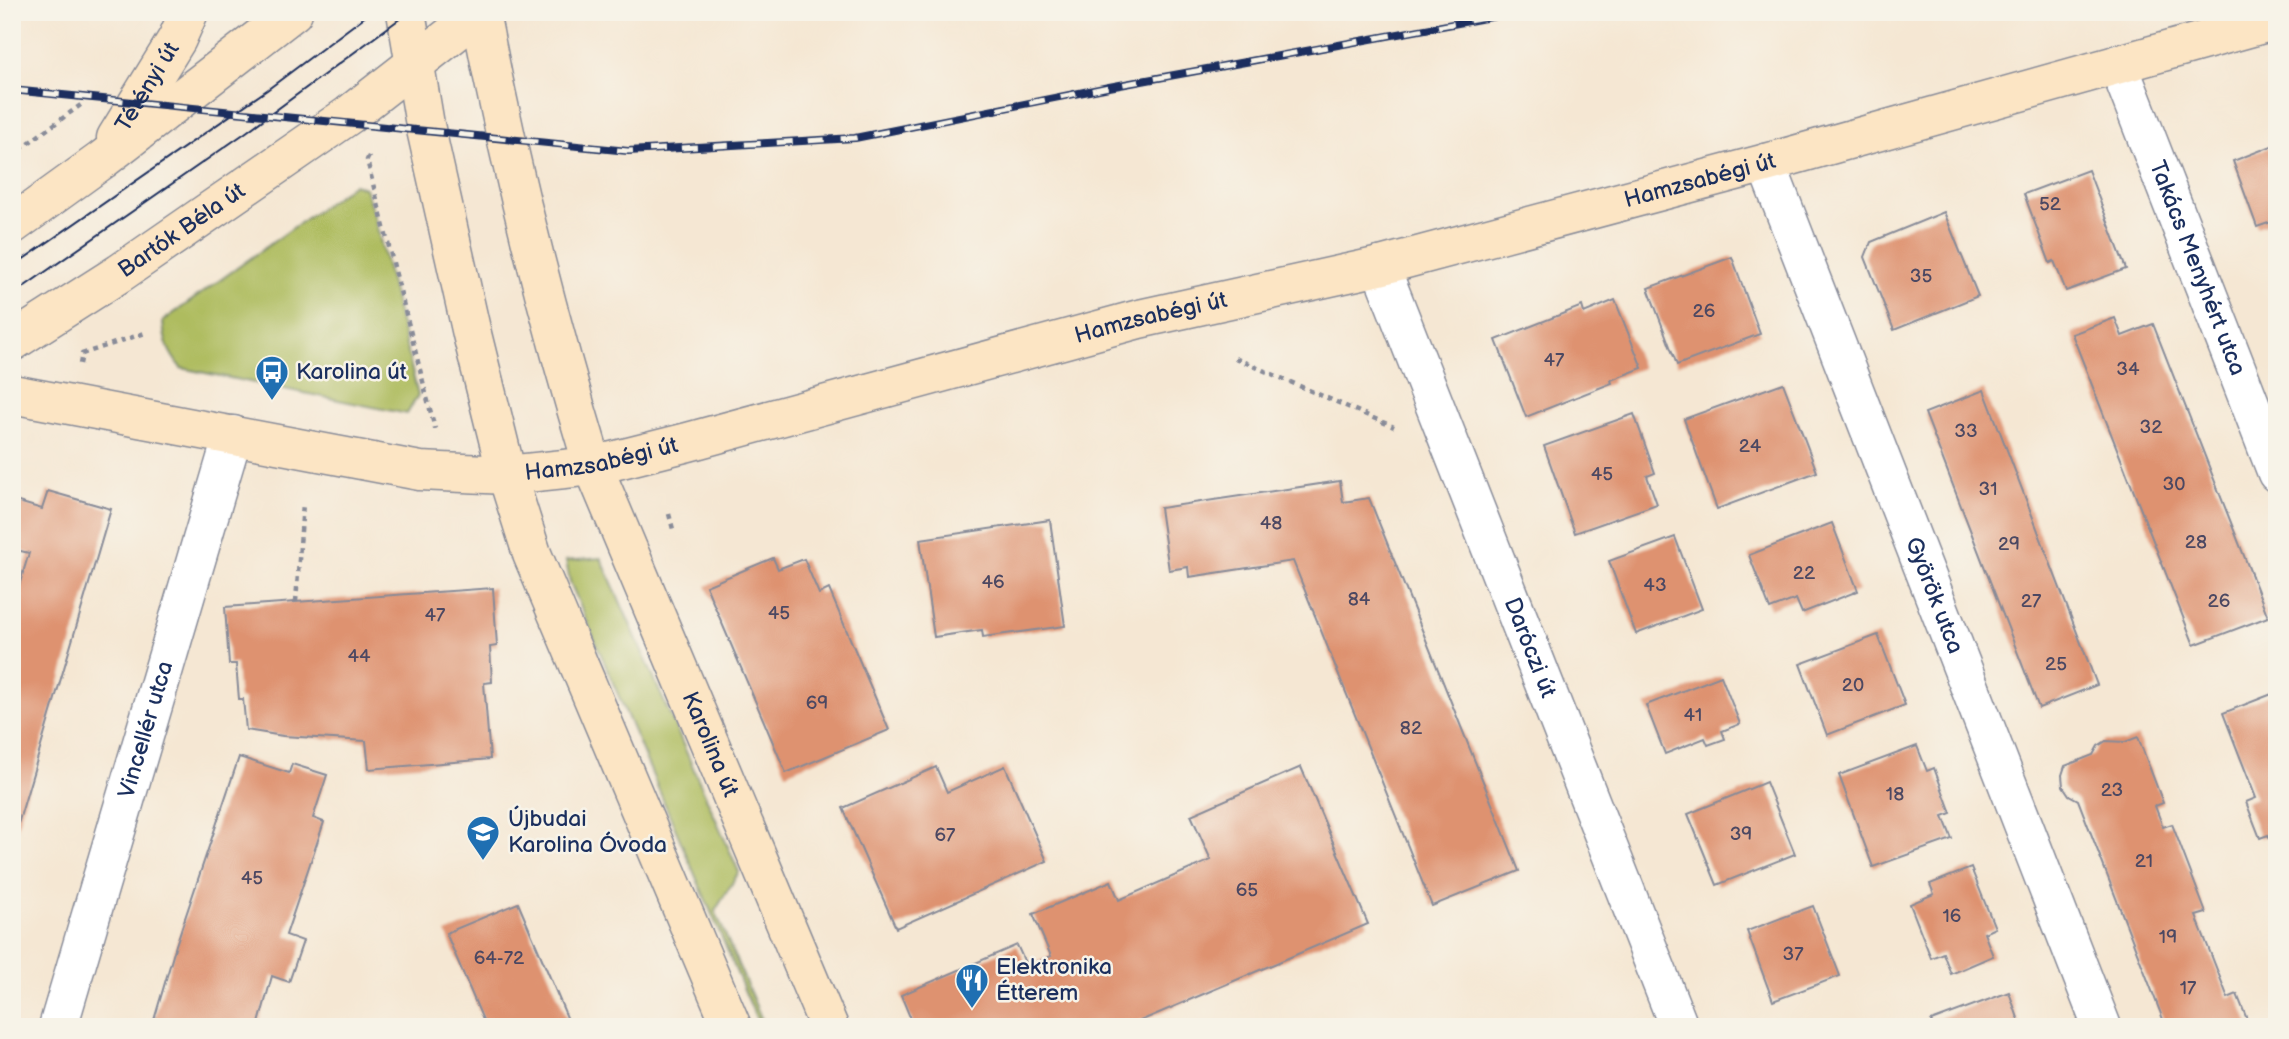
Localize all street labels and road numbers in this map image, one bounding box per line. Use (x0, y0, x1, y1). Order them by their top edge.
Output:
street label: Tétényi út (109, 37, 186, 137)
street label: Hamzsabégi út (1621, 147, 1779, 214)
street label: Takács Menyhért utca (2143, 157, 2252, 379)
street label: Bartók Béla út (113, 177, 250, 284)
street label: Hamzsabégi út (1072, 286, 1230, 350)
street label: Hamzsabégi út (523, 431, 681, 487)
street label: Györök utca (1899, 533, 1969, 658)
street label: Daróczi út (1498, 594, 1562, 702)
street label: Vincellér utca (112, 658, 179, 802)
street label: Karolina út (676, 688, 745, 801)

